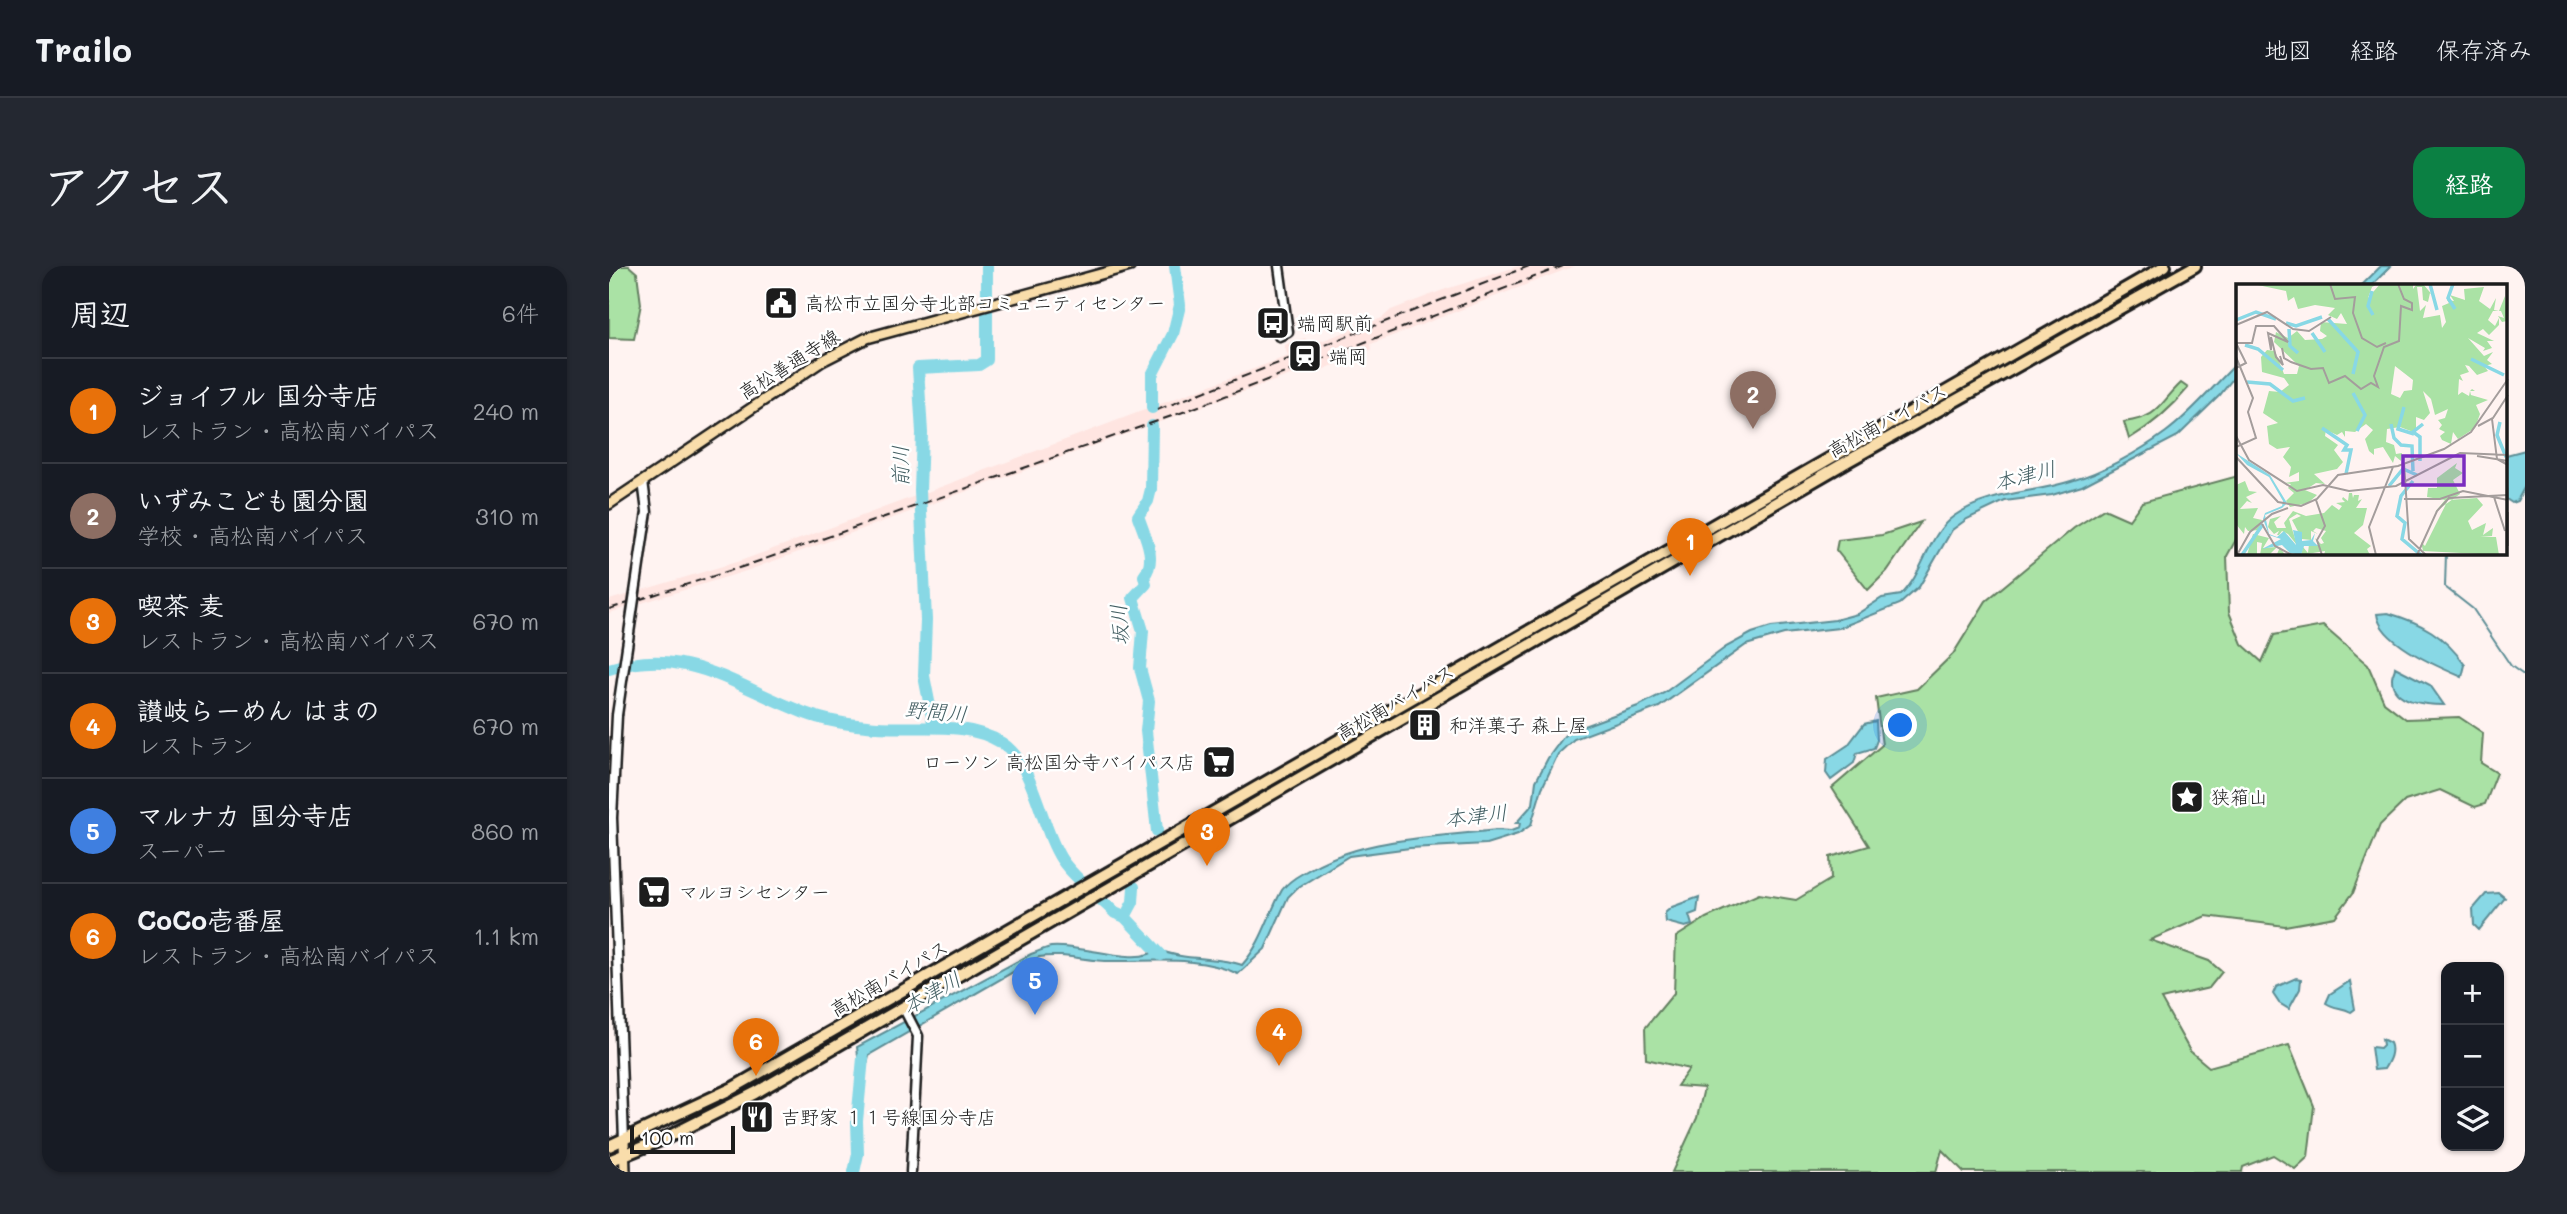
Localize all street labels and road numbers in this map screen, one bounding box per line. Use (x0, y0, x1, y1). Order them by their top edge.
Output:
street label: 高松善通寺線 (734, 323, 844, 404)
street label: 高松南バイパス (1823, 376, 1951, 463)
street label: 高松南バイパス (1331, 658, 1458, 746)
street label: 高松南バイパス (825, 934, 952, 1022)

